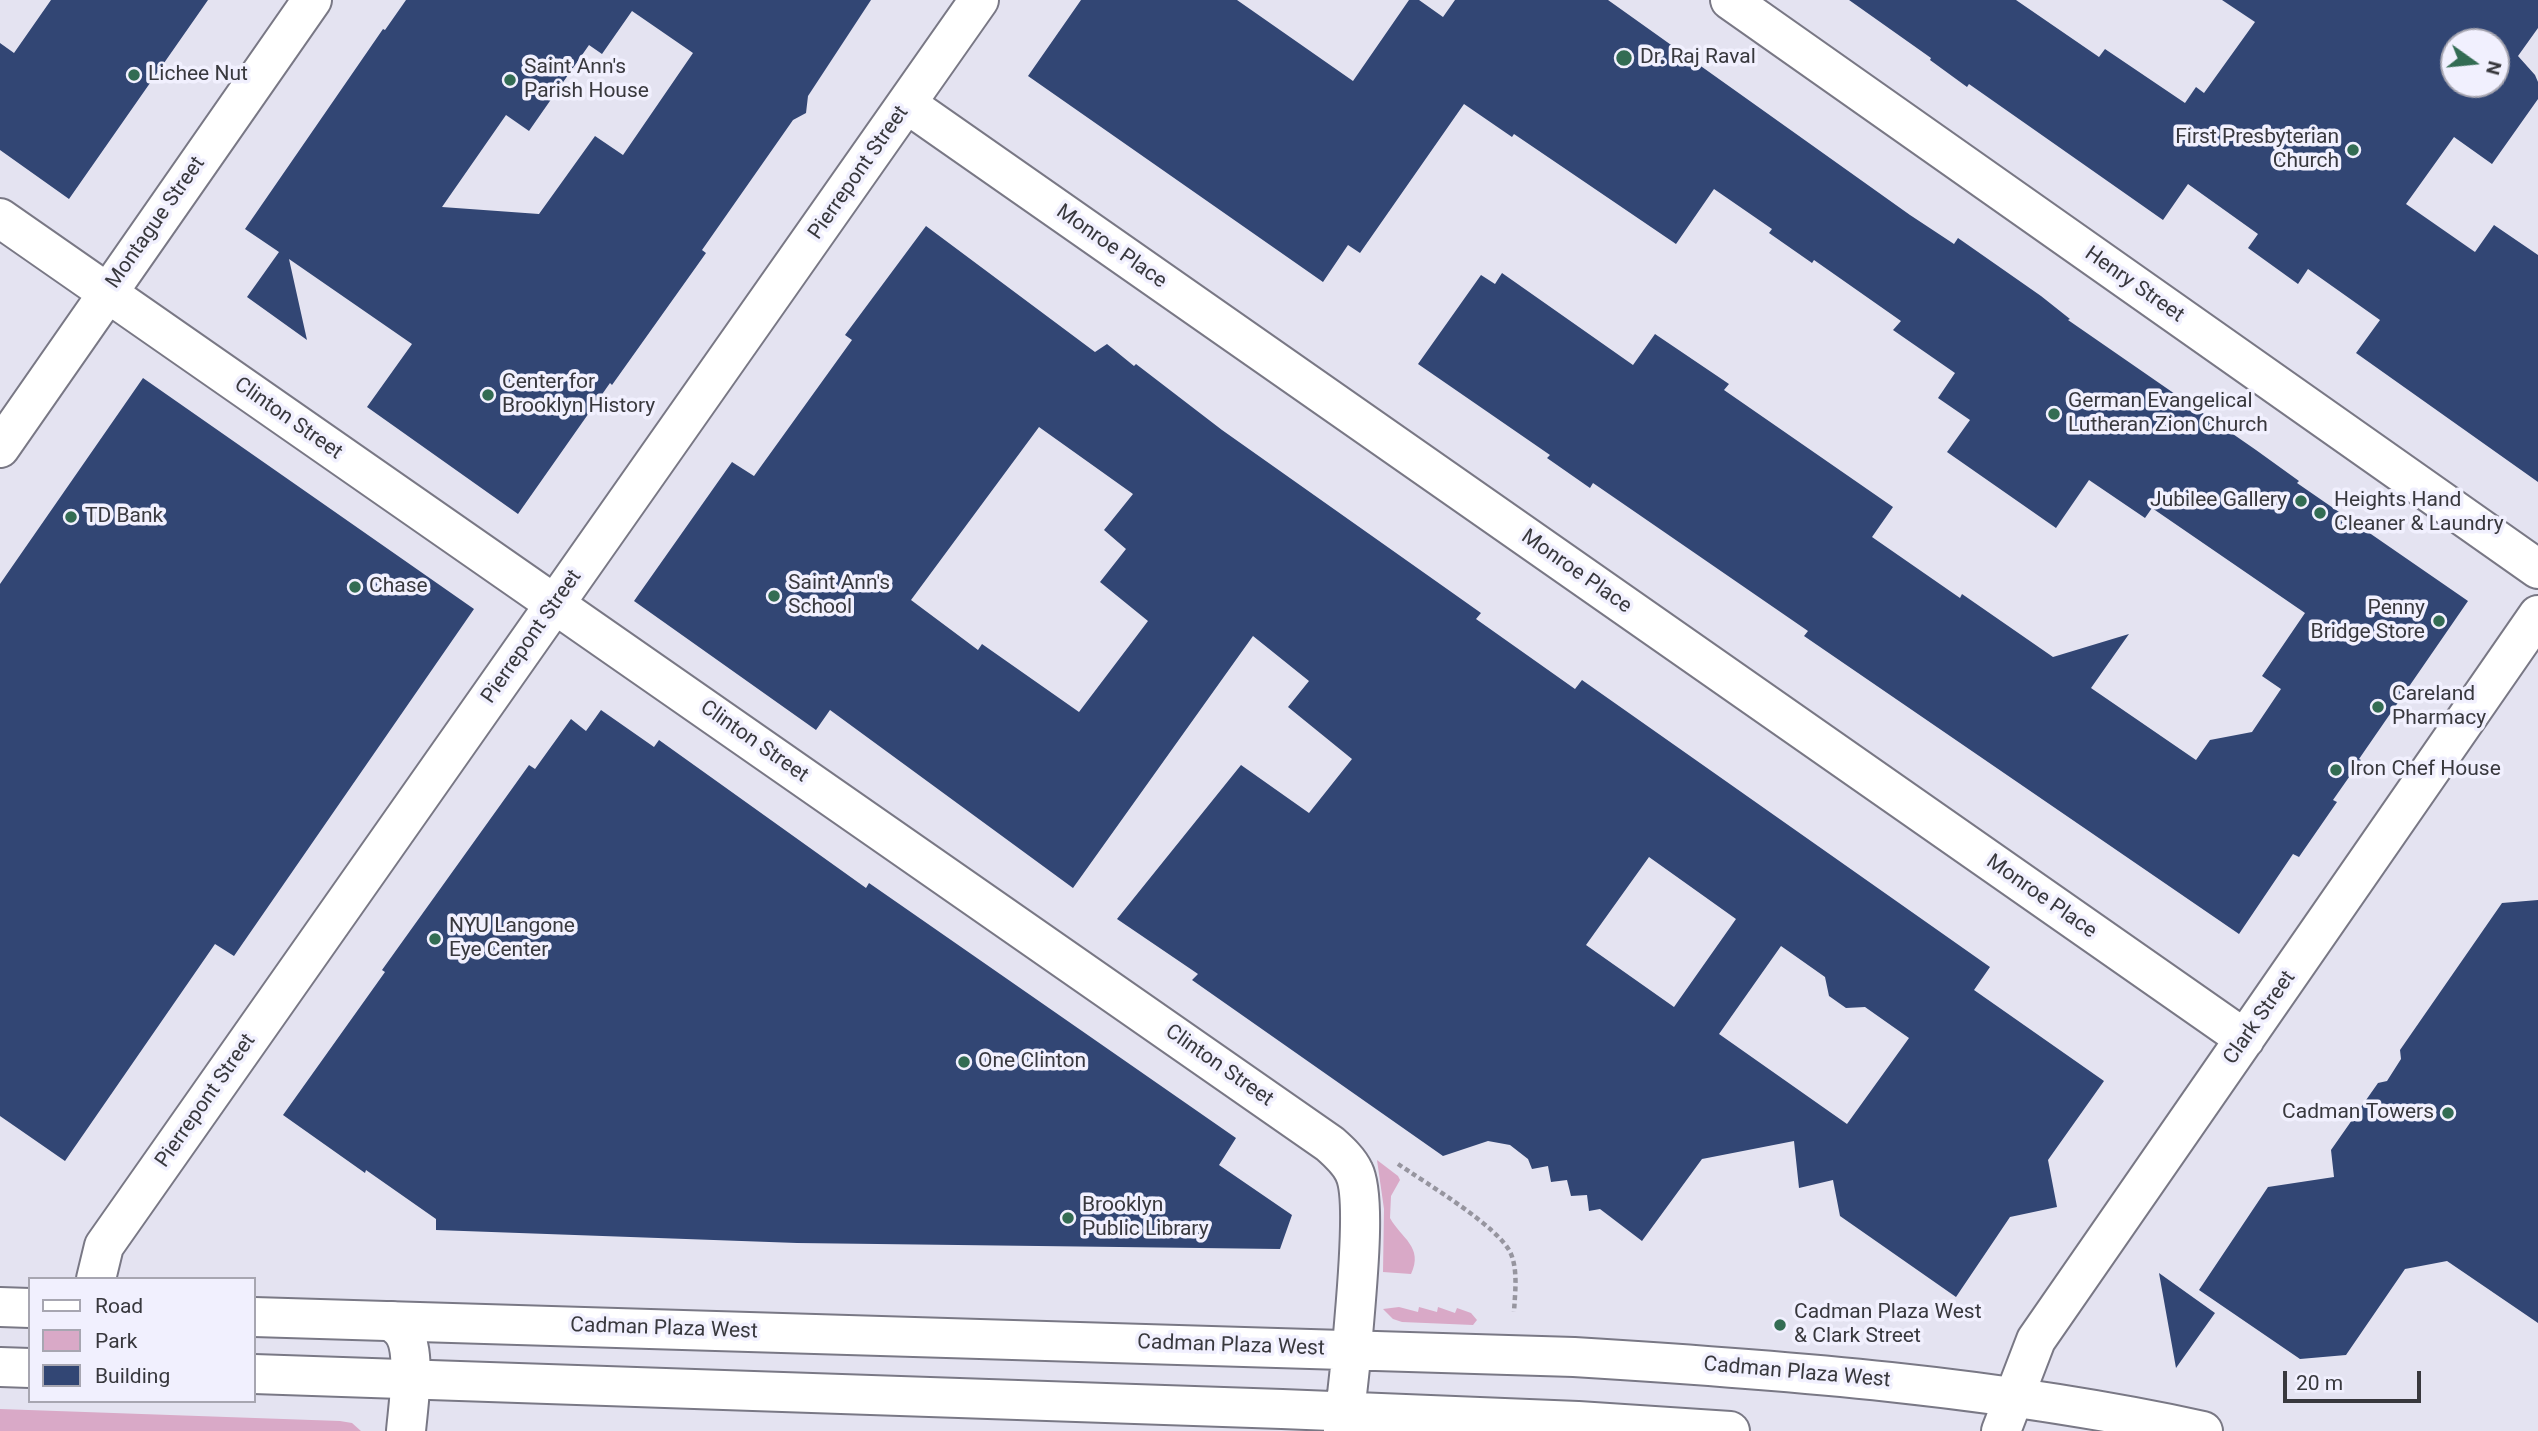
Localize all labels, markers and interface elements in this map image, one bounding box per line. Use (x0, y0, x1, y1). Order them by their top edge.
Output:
north arrow (2440, 28, 2510, 98)
place label: Dr. Raj Raval (1640, 45, 1756, 71)
marker: Dr. Raj Raval (1614, 48, 1634, 68)
place label: Saint Ann's Parish House (524, 55, 649, 105)
text: N (2481, 59, 2507, 77)
place label: Lichee Nut (148, 62, 248, 88)
marker: Lichee Nut (126, 67, 142, 83)
marker: Saint Ann's Parish House (502, 72, 518, 88)
street label: Pierrepont Street (804, 101, 914, 245)
place label: First Presbyterian Church (2175, 125, 2339, 175)
marker: First Presbyterian Church (2345, 142, 2361, 158)
street label: Montague Street (101, 152, 211, 294)
street label: Monroe Place (1051, 200, 1171, 294)
street label: Henry Street (2079, 242, 2189, 328)
place label: Center for Brooklyn History (502, 370, 655, 420)
street label: Clinton Street (229, 372, 347, 466)
marker: Center for Brooklyn History (480, 387, 496, 403)
place label: German Evangelical Lutheran Zion Church (2068, 389, 2268, 439)
marker: German Evangelical Lutheran Zion Church (2046, 406, 2062, 422)
place label: Jubilee Gallery (2150, 488, 2287, 514)
place label: Heights Hand Cleaner & Laundry (2334, 488, 2504, 538)
marker: Jubilee Gallery (2293, 493, 2309, 509)
place label: TD Bank (85, 504, 163, 530)
marker: Heights Hand Cleaner & Laundry (2312, 505, 2328, 521)
marker: TD Bank (63, 509, 79, 525)
street label: Monroe Place (1516, 525, 1636, 619)
street label: Pierrepont Street (477, 565, 587, 709)
place label: Saint Ann's School (788, 571, 890, 621)
place label: Chase (369, 574, 428, 600)
marker: Chase (347, 579, 363, 595)
marker: Saint Ann's School (766, 588, 782, 604)
place label: Penny Bridge Store (2311, 596, 2425, 646)
marker: Penny Bridge Store (2431, 613, 2447, 629)
place label: Careland Pharmacy (2392, 682, 2486, 732)
street label: Clinton Street (695, 695, 813, 789)
marker: Careland Pharmacy (2370, 699, 2386, 715)
place label: Iron Chef House (2350, 757, 2501, 783)
marker: Iron Chef House (2328, 762, 2344, 778)
street label: Monroe Place (1981, 850, 2101, 944)
place label: NYU Langone Eye Center (449, 914, 575, 964)
marker: NYU Langone Eye Center (427, 931, 443, 947)
street label: Clark Street (2219, 966, 2301, 1070)
street label: Clinton Street (1160, 1019, 1278, 1113)
street label: Pierrepont Street (151, 1029, 261, 1173)
place label: One Clinton (978, 1049, 1086, 1075)
marker: One Clinton (956, 1054, 972, 1070)
place label: Cadman Towers (2282, 1100, 2434, 1126)
marker: Cadman Towers (2440, 1105, 2456, 1121)
place label: Brooklyn Public Library (1082, 1193, 1209, 1243)
marker: Brooklyn Public Library (1060, 1210, 1076, 1226)
legend (28, 1277, 256, 1403)
text: Road (95, 1294, 143, 1318)
place label: Cadman Plaza West & Clark Street (1794, 1300, 1982, 1350)
street label: Cadman Plaza West (570, 1313, 758, 1345)
marker: Cadman Plaza West & Clark Street (1772, 1317, 1788, 1333)
text: Park (95, 1329, 137, 1353)
street label: Cadman Plaza West (1137, 1330, 1325, 1362)
street label: Cadman Plaza West (1702, 1352, 1892, 1394)
scale bar (2286, 1358, 2424, 1402)
text: Building (95, 1364, 170, 1388)
text: 20 m (2296, 1371, 2343, 1395)

